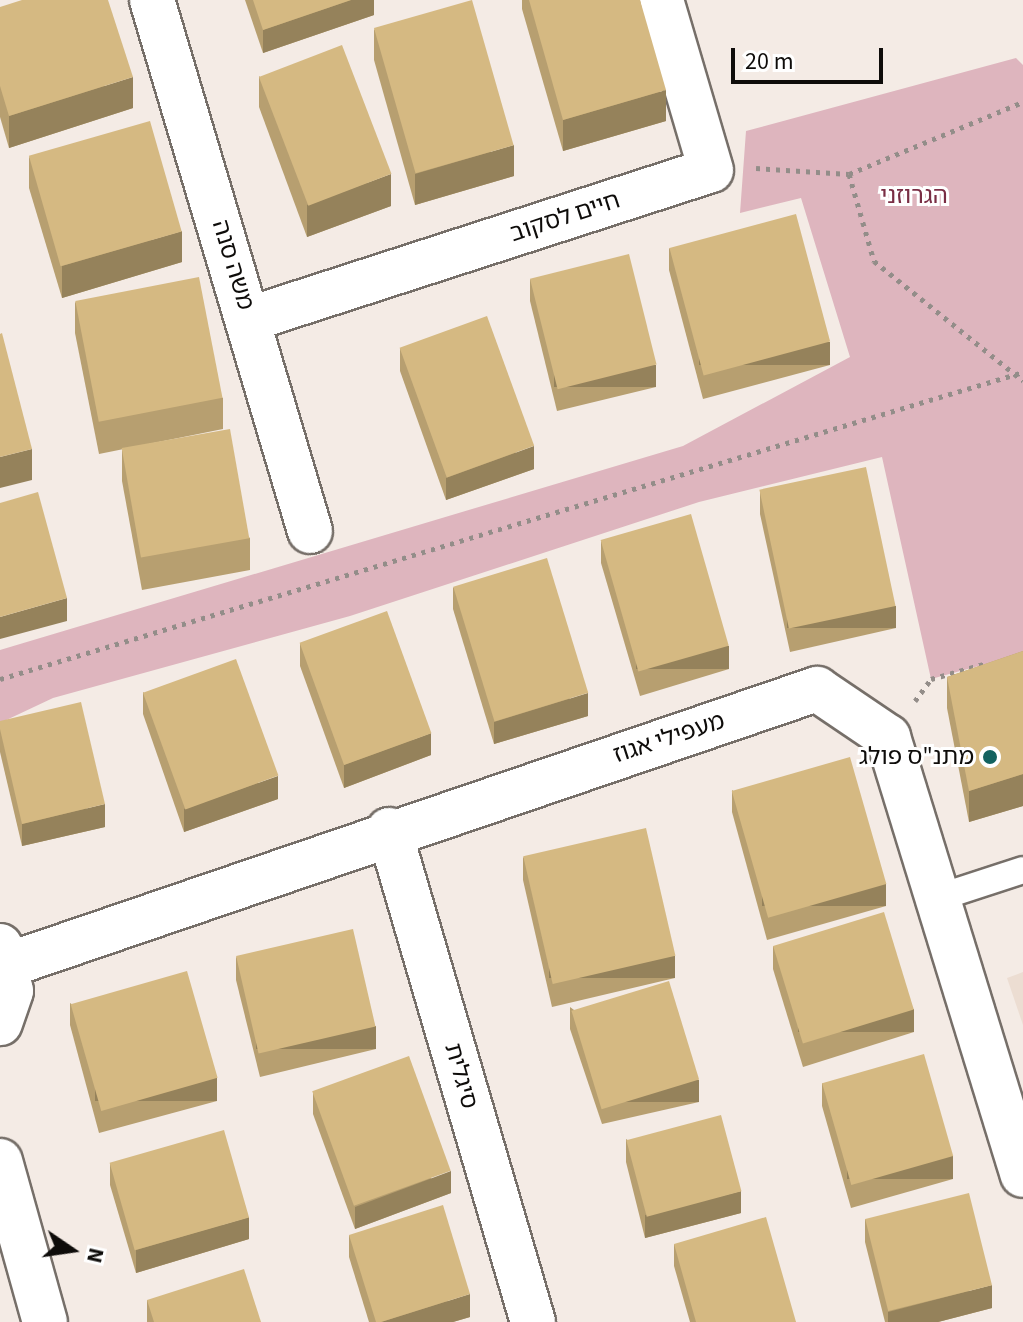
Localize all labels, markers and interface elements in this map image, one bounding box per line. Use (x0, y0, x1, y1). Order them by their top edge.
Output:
scale bar (735, 32, 887, 82)
text: 20 m (745, 44, 794, 79)
park label: הגרוזני (880, 182, 948, 210)
street label: חיים לסקוב (506, 186, 624, 248)
street label: משה סנה (206, 216, 260, 314)
street label: מעפילי אגוז (610, 706, 728, 770)
place label: מתנ"ס פולג (859, 743, 974, 771)
marker: מתנ"ס פולג (981, 748, 999, 766)
street label: סיגלית (438, 1040, 484, 1112)
north arrow (32, 1210, 112, 1290)
text: N (78, 1245, 113, 1266)

